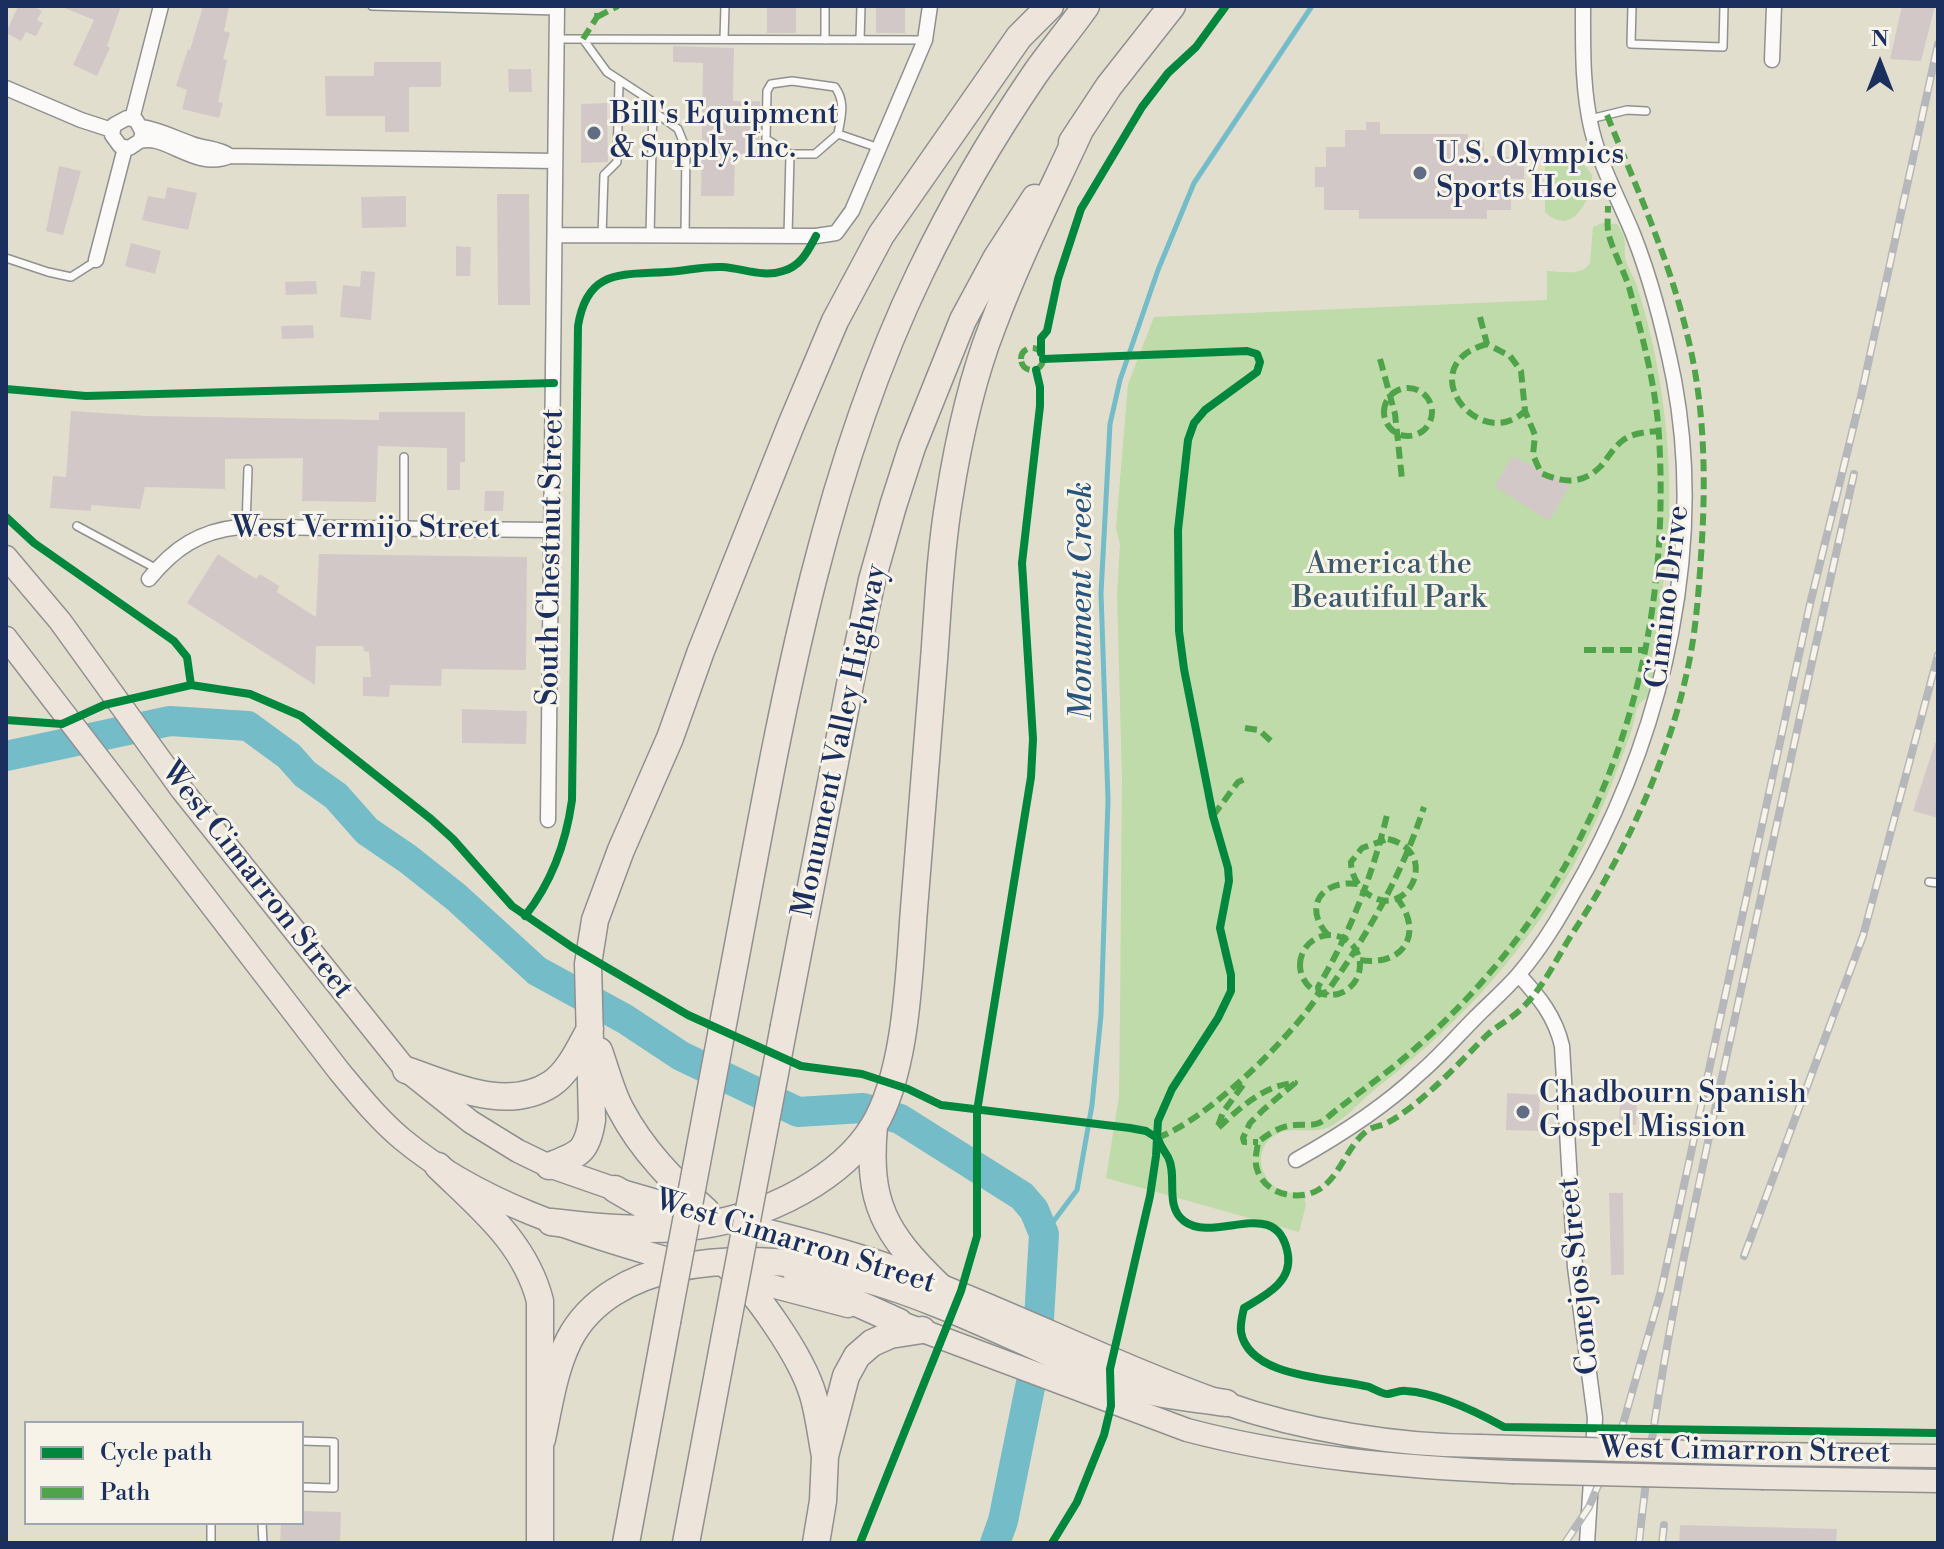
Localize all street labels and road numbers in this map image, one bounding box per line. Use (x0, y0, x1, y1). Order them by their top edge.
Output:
street label: South Chestnut Street (531, 408, 573, 706)
street label: Cimino Drive (1640, 503, 1698, 691)
street label: West Vermijo Street (232, 512, 500, 548)
street label: Monument Valley Highway (786, 561, 896, 921)
street label: West Cimarron Street (152, 755, 360, 1007)
street label: Conejos Street (1552, 1176, 1608, 1376)
street label: West Cimarron Street (651, 1183, 939, 1303)
street label: West Cimarron Street (1599, 1431, 1891, 1473)

